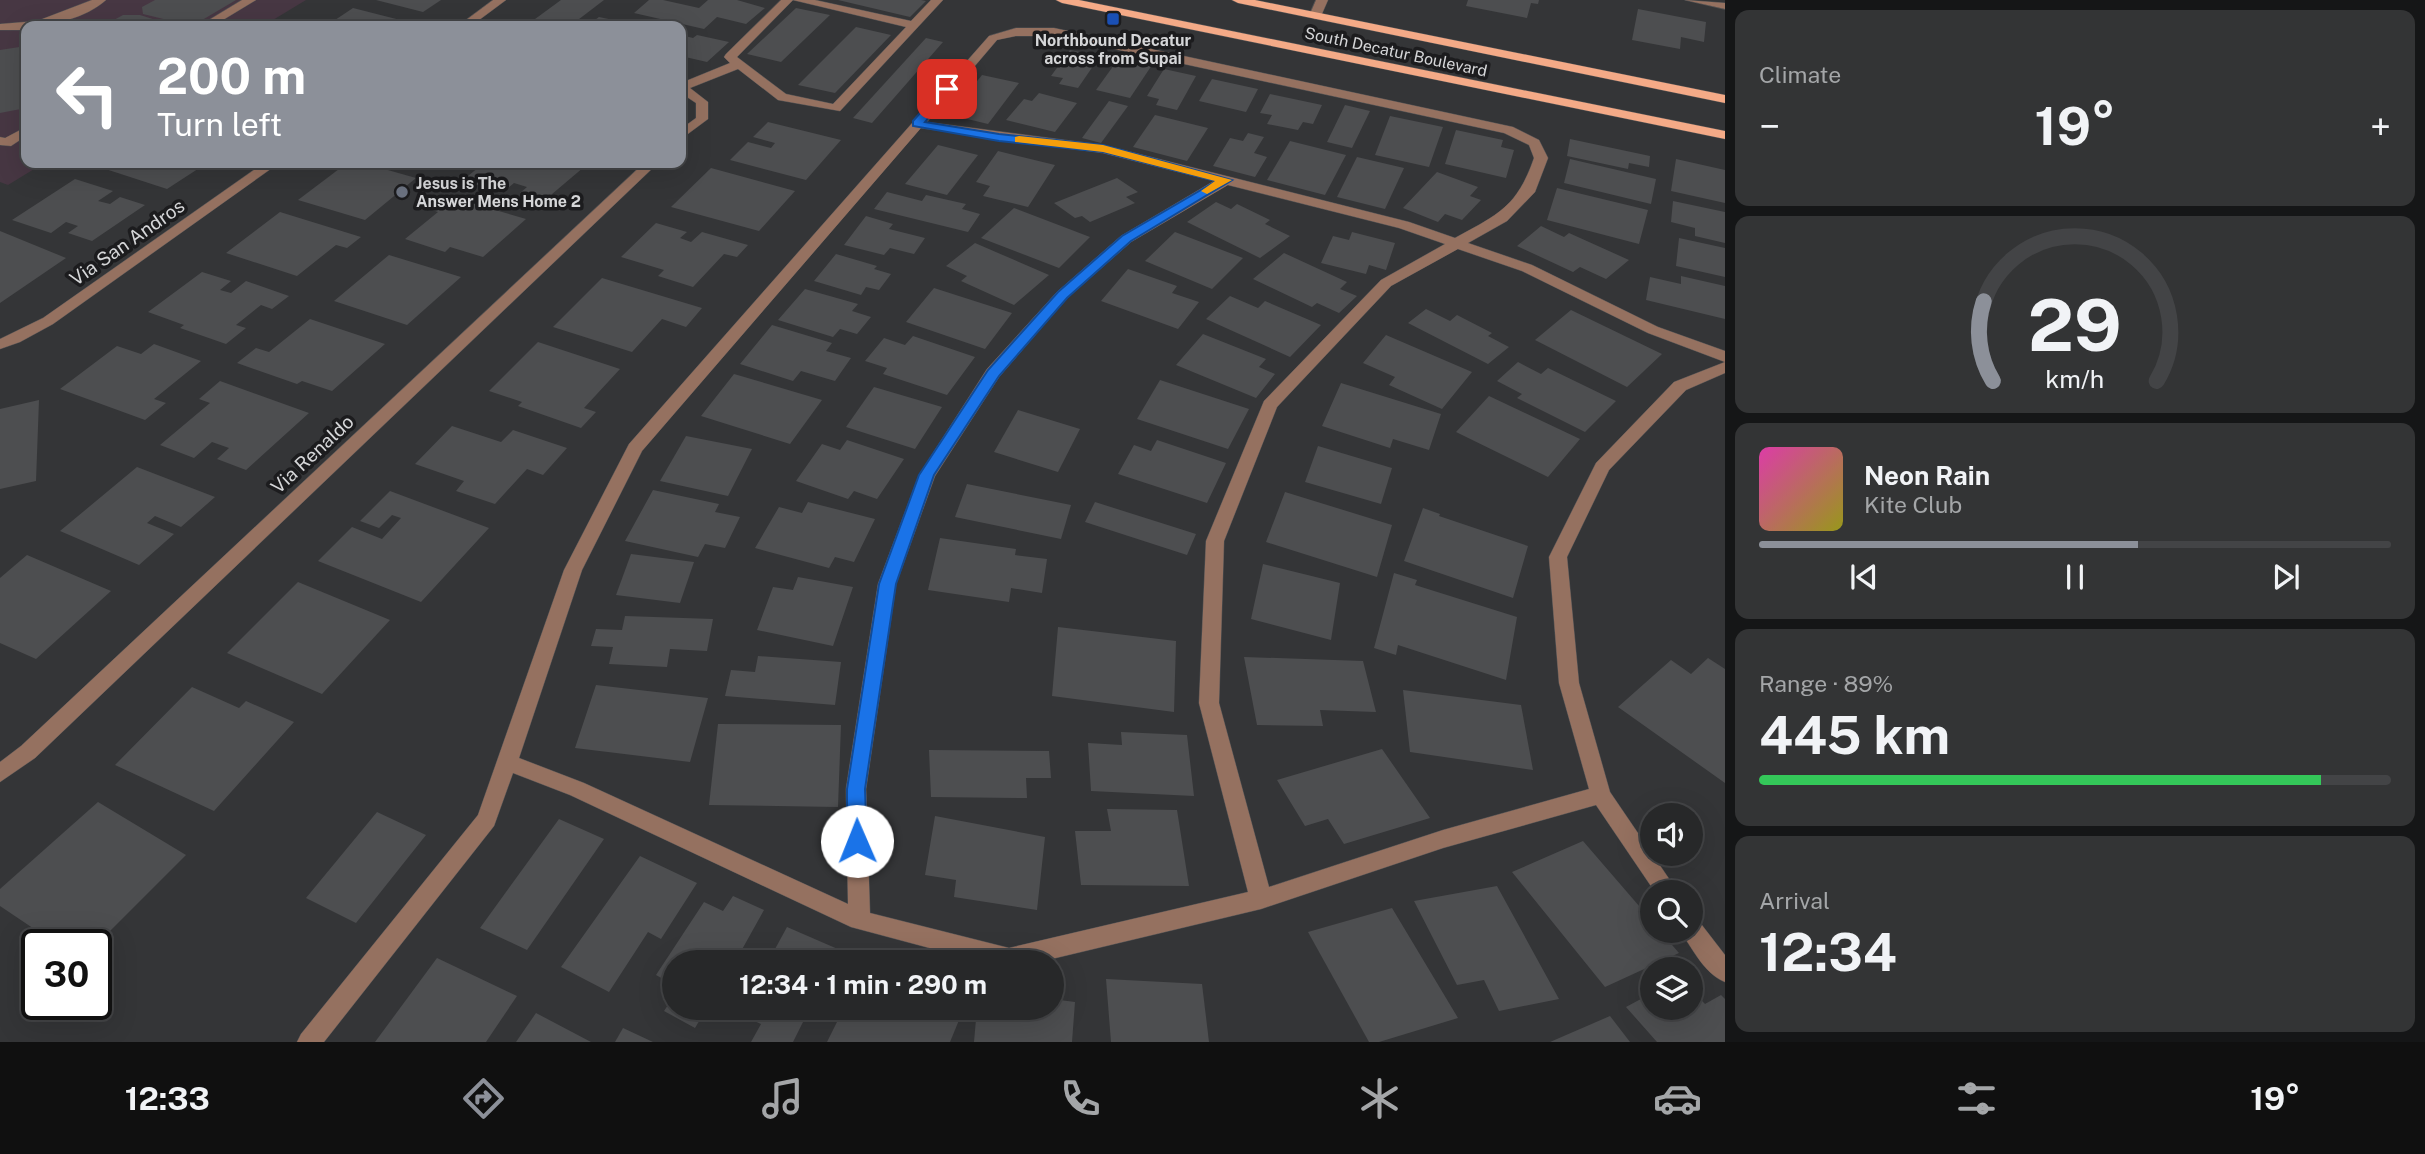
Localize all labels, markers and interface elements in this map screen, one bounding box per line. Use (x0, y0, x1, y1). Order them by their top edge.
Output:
marker: Northbound Decatur across from Supai (1105, 11, 1121, 27)
street label: South Decatur Boulevard (1303, 23, 1489, 81)
place label: Northbound Decatur across from Supai (1035, 31, 1192, 68)
text: 200 m (157, 47, 306, 105)
icon: left (42, 49, 133, 140)
pin (917, 59, 977, 119)
text: Climate (1759, 61, 1841, 88)
icon: arrive (928, 70, 966, 108)
text: 19° (2034, 96, 2116, 157)
text: − (1759, 104, 1780, 149)
text: + (2370, 104, 2391, 149)
text: Turn left (157, 106, 282, 143)
place label: Jesus is The Answer Mens Home 2 (416, 174, 581, 211)
marker: Jesus is The Answer Mens Home 2 (394, 184, 410, 200)
street label: Via San Andros (65, 194, 189, 290)
text: 29 (2028, 282, 2122, 367)
text: km/h (2046, 363, 2104, 393)
street label: Via Renaldo (266, 410, 358, 498)
text: Neon Rain (1864, 460, 1990, 491)
text: Kite Club (1864, 491, 1962, 518)
icon: previous (1845, 558, 1883, 596)
icon: pause (2056, 558, 2094, 596)
icon: next (2267, 558, 2305, 596)
text: Range · 89% (1759, 670, 1893, 697)
text: 445 km (1759, 705, 1950, 766)
map controls (1640, 803, 1703, 1020)
button: sound (1640, 803, 1703, 866)
position arrow (820, 804, 894, 878)
button: search (1640, 880, 1703, 943)
text: Arrival (1759, 887, 1830, 914)
text: 12:34 (1759, 922, 1897, 983)
speed limit sign: 30 (21, 929, 112, 1020)
button: layers (1640, 957, 1703, 1020)
text: 12:34 · 1 min · 290 m (739, 969, 987, 1000)
icon: directions (459, 1074, 508, 1123)
icon: music (758, 1074, 807, 1123)
icon: phone (1056, 1074, 1105, 1123)
icon: climate (1355, 1074, 1404, 1123)
icon: car (1653, 1074, 1702, 1123)
icon: filters (1952, 1074, 2001, 1123)
text: 12:33 (125, 1080, 210, 1117)
text: 19° (2250, 1080, 2300, 1117)

